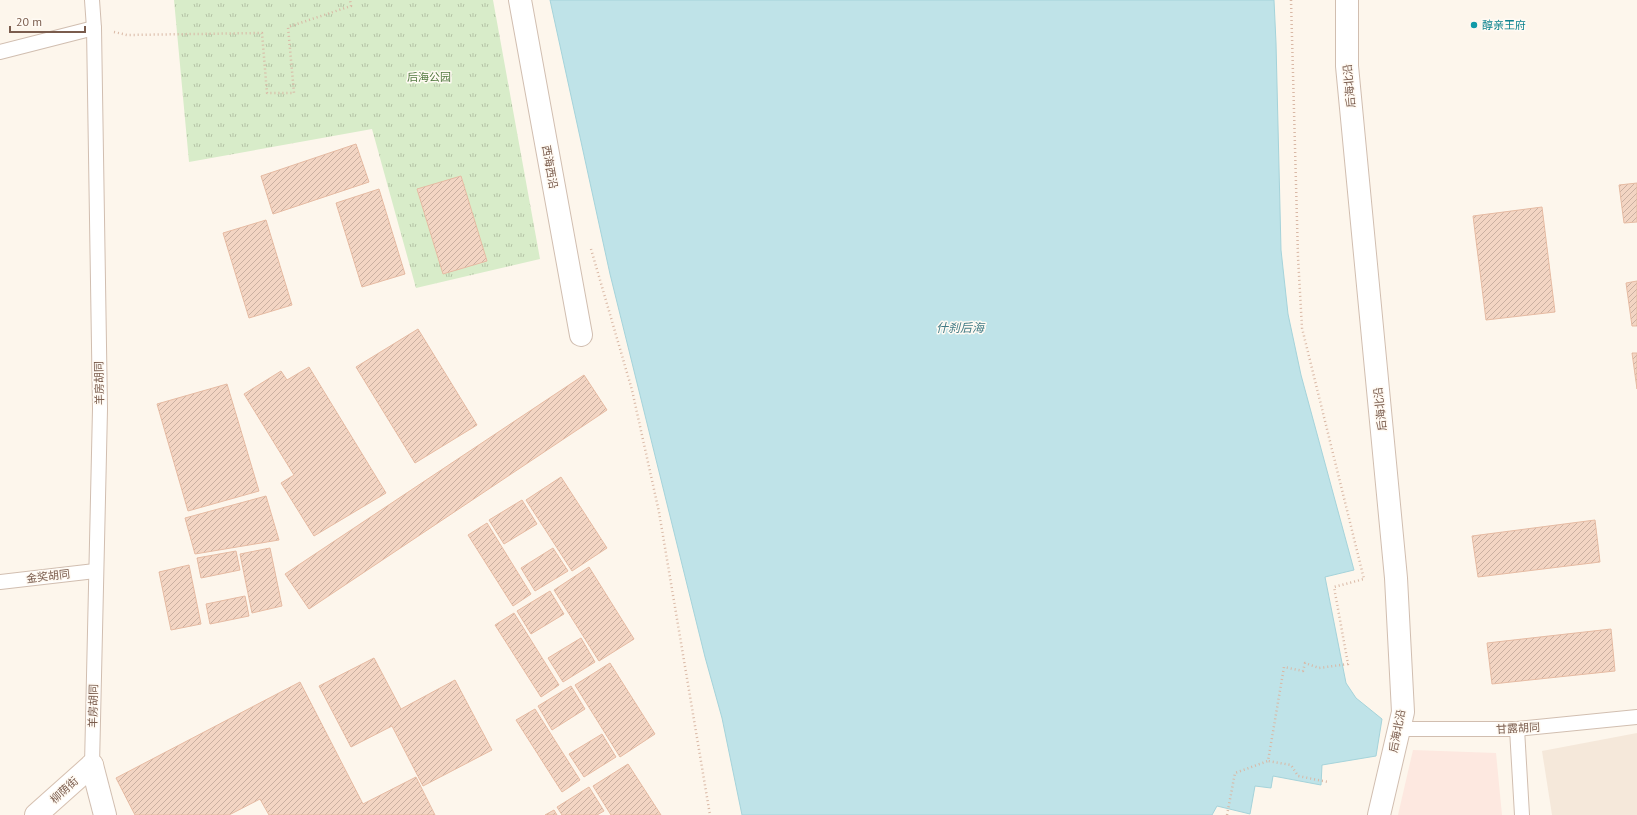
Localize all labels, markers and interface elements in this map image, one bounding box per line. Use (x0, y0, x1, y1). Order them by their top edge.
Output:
scale bar (10, 8, 85, 34)
text: 20 m (16, 14, 42, 29)
place label: 醇亲王府 (1482, 18, 1526, 32)
marker: 醇亲王府 (1469, 20, 1479, 30)
street label: 后海北沿 (1340, 63, 1358, 109)
park label: 后海公园 (407, 70, 451, 84)
street label: 西海西沿 (539, 144, 561, 190)
water label: 什刹后海 (936, 320, 986, 335)
street label: 羊房胡同 (92, 361, 106, 405)
street label: 后海北沿 (1371, 386, 1389, 432)
street label: 金奖胡同 (25, 566, 71, 586)
street label: 羊房胡同 (86, 684, 100, 728)
street label: 后海北沿 (1386, 708, 1408, 754)
street label: 甘露胡同 (1496, 720, 1540, 736)
street label: 柳荫街 (47, 774, 81, 806)

